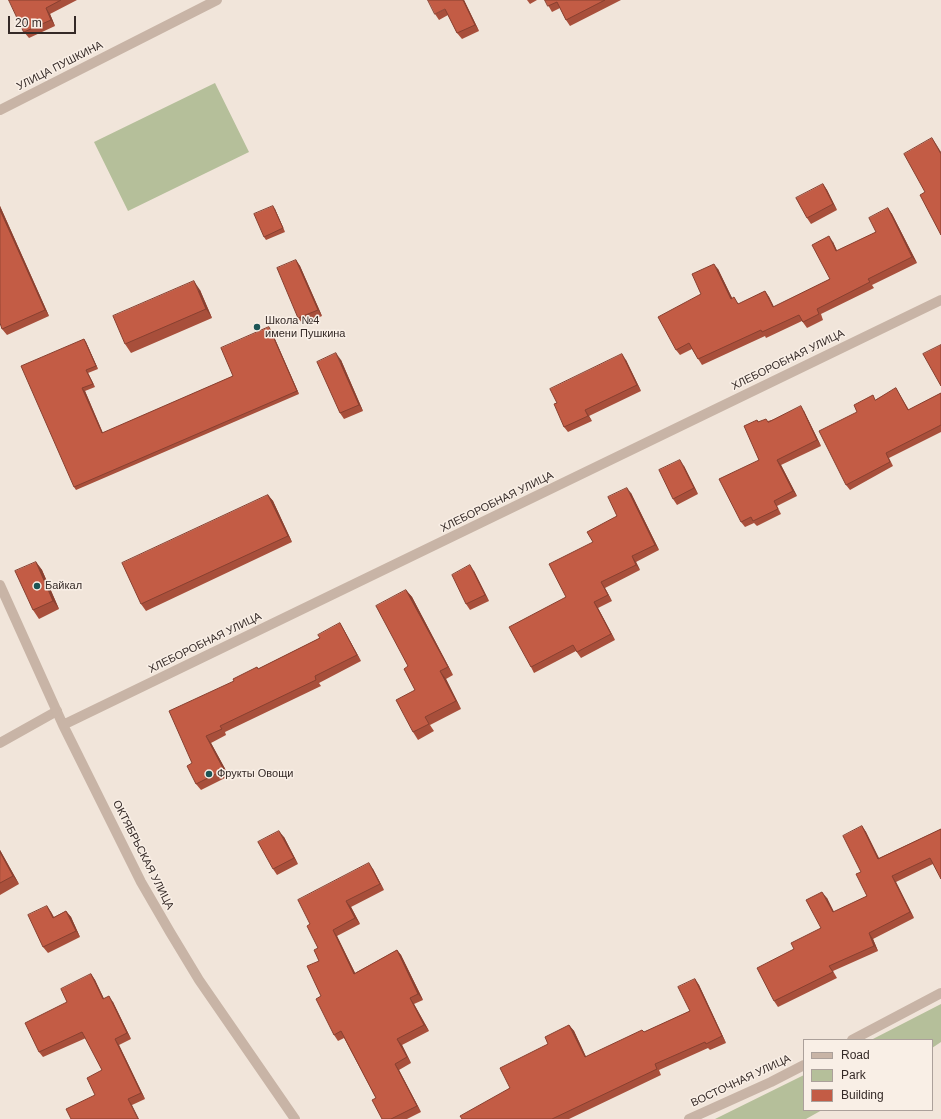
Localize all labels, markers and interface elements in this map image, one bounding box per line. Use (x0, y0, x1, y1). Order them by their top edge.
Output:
scale bar (10, 8, 78, 34)
text: 20 m (15, 16, 42, 30)
street label: УЛИЦА ПУШКИНА (15, 39, 105, 93)
place label: Школа №4 имени Пушкина (265, 314, 345, 340)
marker: Школа №4 имени Пушкина (252, 322, 262, 332)
street label: ХЛЕБОРОБНАЯ УЛИЦА (729, 327, 847, 393)
street label: ХЛЕБОРОБНАЯ УЛИЦА (438, 469, 556, 535)
place label: Байкал (45, 579, 82, 593)
marker: Байкал (32, 581, 42, 591)
street label: ХЛЕБОРОБНАЯ УЛИЦА (146, 610, 264, 676)
place label: Фрукты Овощи (217, 767, 293, 781)
marker: Фрукты Овощи (204, 769, 214, 779)
street label: ОКТЯБРЬСКАЯ УЛИЦА (110, 798, 176, 912)
legend (803, 1039, 933, 1111)
text: Road (841, 1048, 870, 1062)
street label: ВОСТОЧНАЯ УЛИЦА (689, 1052, 793, 1110)
text: Park (841, 1068, 866, 1082)
text: Building (841, 1088, 884, 1102)

